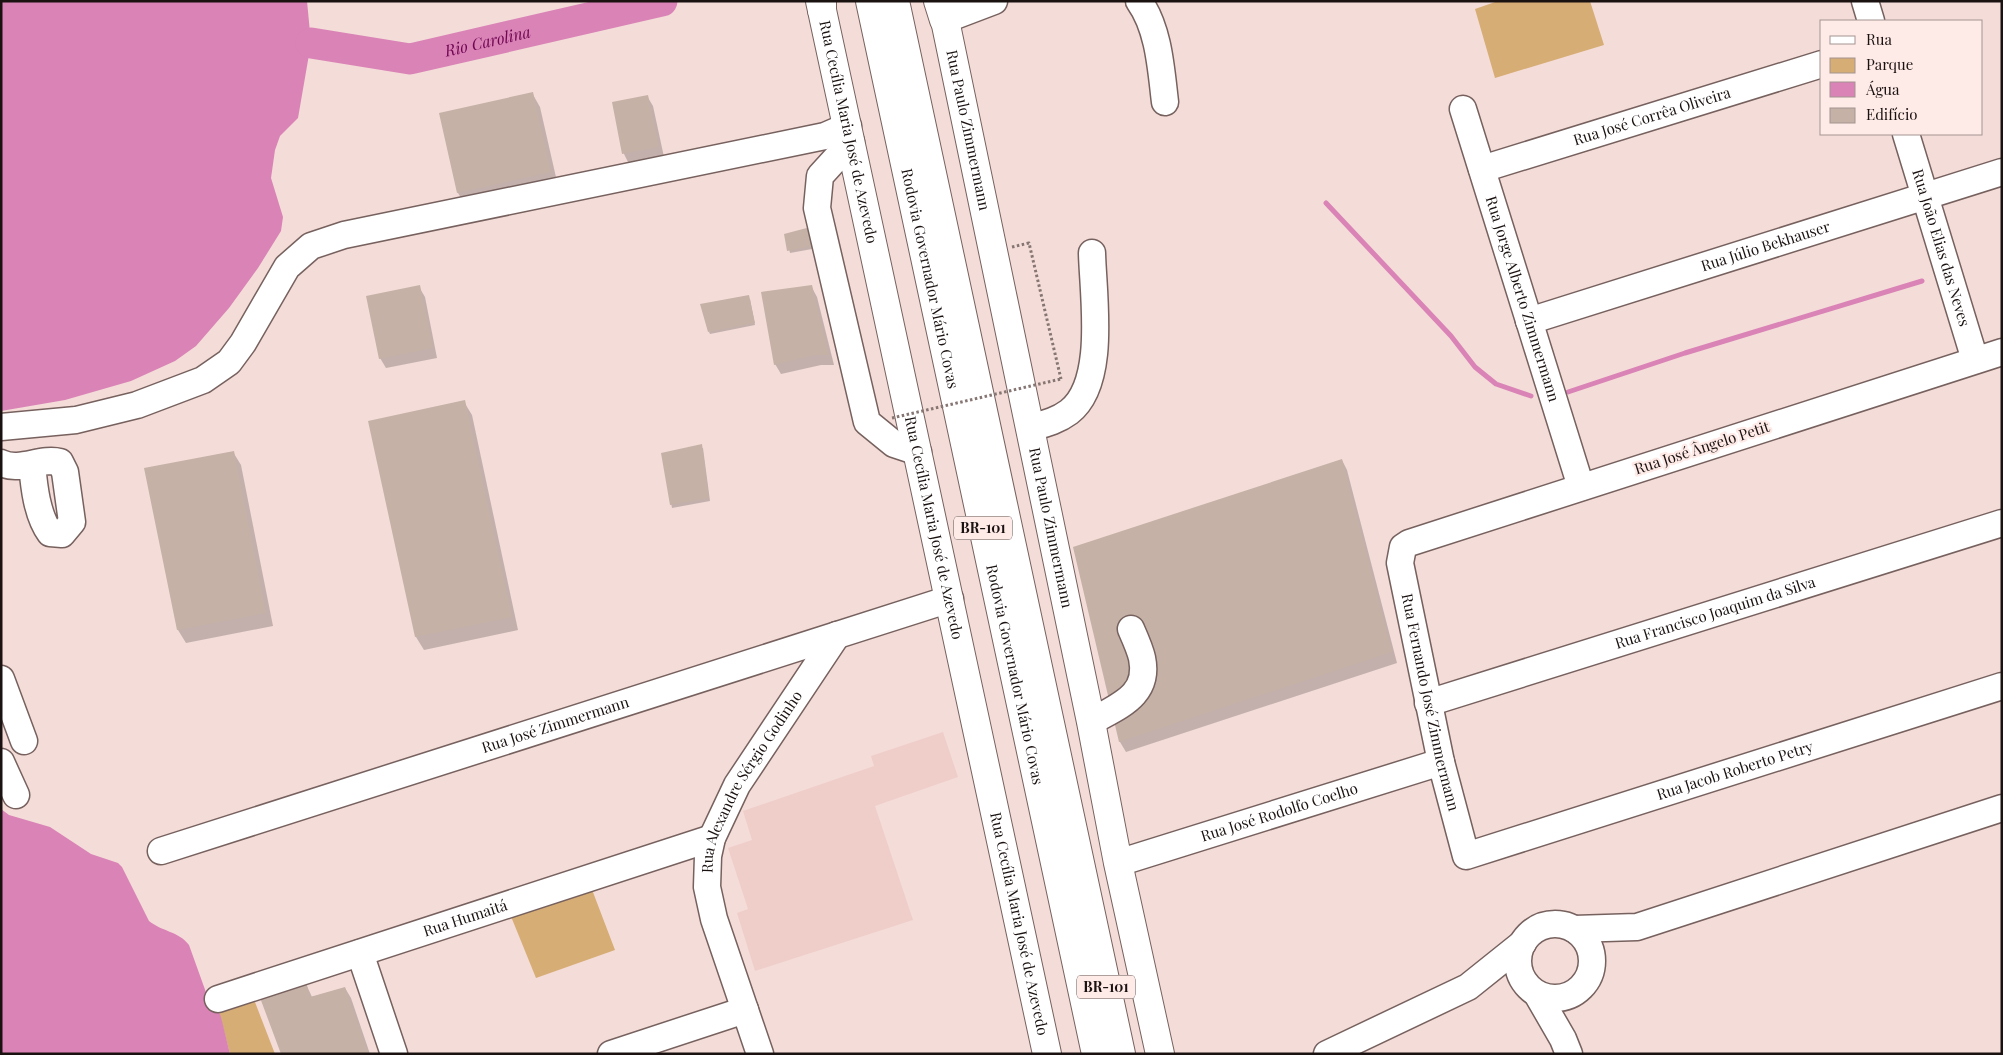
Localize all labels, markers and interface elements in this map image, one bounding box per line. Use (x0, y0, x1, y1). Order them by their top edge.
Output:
street label: Rua Cecília Maria José de Azevedo (815, 18, 883, 245)
legend (1820, 20, 1983, 135)
water label: Rio Carolina (442, 21, 533, 61)
text: Rua (1866, 29, 1892, 49)
street label: Rua Paulo Zimmermann (942, 48, 995, 212)
text: Parque (1866, 54, 1913, 74)
text: Água (1865, 79, 1900, 99)
street label: Rua José Corrêa Oliveira (1571, 82, 1733, 149)
text: Edifício (1866, 104, 1918, 124)
street label: Rodovia Governador Mário Covas (897, 166, 964, 390)
street label: Rua João Elias das Neves (1908, 166, 1975, 329)
street label: Rua Jorge Alberto Zimmermann (1482, 193, 1565, 404)
street label: Rua Júlio Bekhauser (1698, 216, 1833, 275)
street label: Rua Cecília Maria José de Azevedo (901, 414, 968, 641)
street label: Rua José Ângelo Petit (1632, 416, 1772, 478)
street label: Rua Paulo Zimmermann (1025, 445, 1078, 610)
road number: BR-101 (954, 516, 1012, 540)
street label: Rodovia Governador Mário Covas (982, 562, 1049, 786)
street label: Rua Francisco Joaquim da Silva (1612, 571, 1818, 653)
street label: Rua Fernando José Zimmermann (1398, 592, 1465, 813)
street label: Rua Alexandre Sérgio Godinho (696, 686, 806, 873)
street label: Rua José Zimmermann (479, 691, 631, 757)
street label: Rua Jacob Roberto Petry (1654, 735, 1816, 804)
street label: Rua José Rodolfo Coelho (1198, 778, 1360, 846)
street label: Rua Cecília Maria José de Azevedo (986, 810, 1054, 1037)
street label: Rua Humaitá (420, 894, 510, 941)
road number: BR-101 (1077, 976, 1135, 999)

